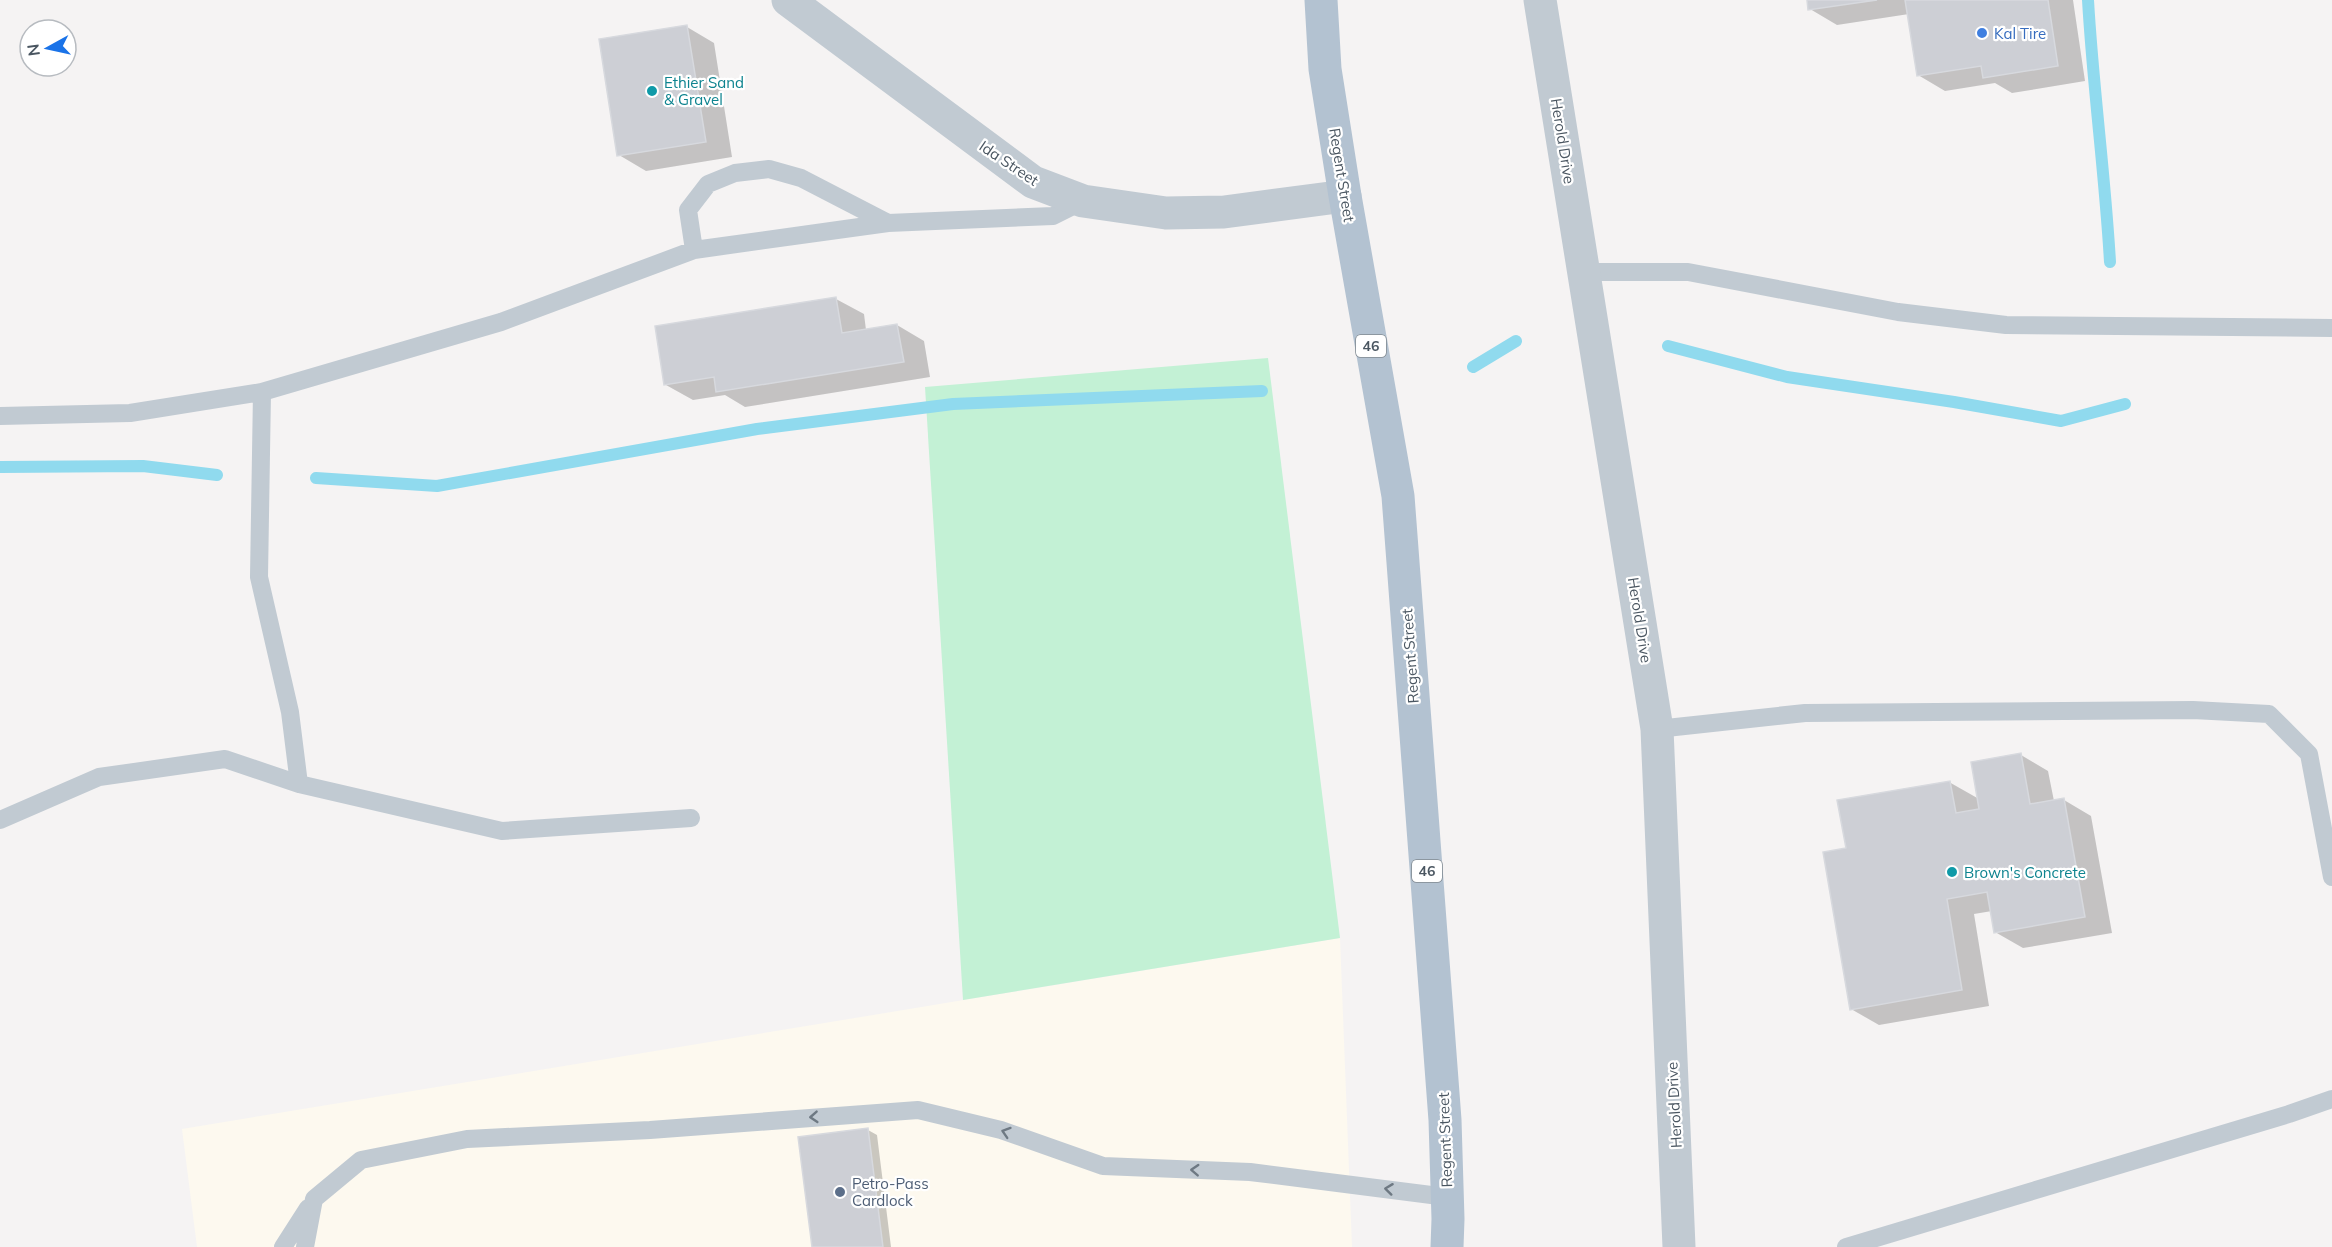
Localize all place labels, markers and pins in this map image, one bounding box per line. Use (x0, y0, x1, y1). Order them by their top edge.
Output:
place label: Kal Tire (1994, 24, 2046, 43)
marker: Kal Tire (1975, 26, 1989, 40)
place label: Ethier Sand & Gravel (664, 73, 744, 109)
marker: Ethier Sand & Gravel (645, 84, 659, 98)
place label: Brown's Concrete (1964, 863, 2086, 882)
marker: Brown's Concrete (1945, 865, 1959, 879)
place label: Petro-Pass Cardlock (852, 1174, 929, 1210)
marker: Petro-Pass Cardlock (833, 1185, 847, 1199)

